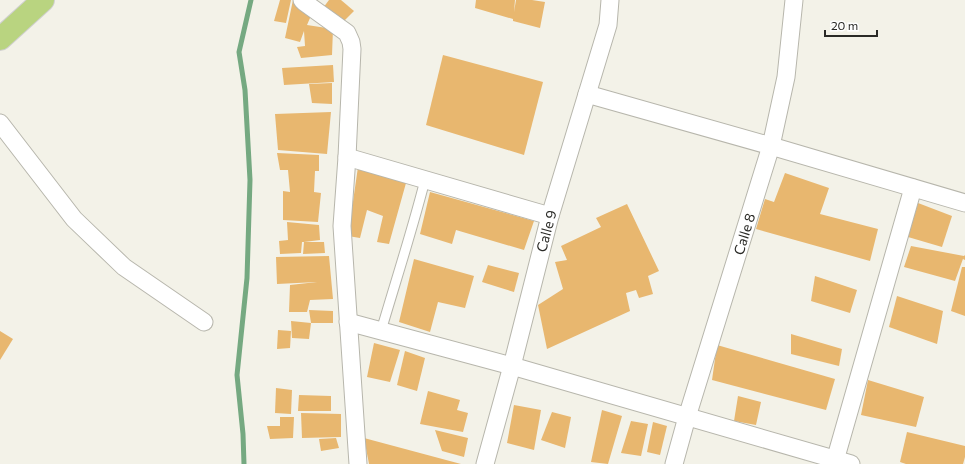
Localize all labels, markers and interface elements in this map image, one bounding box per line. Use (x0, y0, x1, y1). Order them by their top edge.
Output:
scale bar (825, 12, 877, 38)
text: 20 m (831, 18, 858, 32)
street label: Calle 9 (532, 208, 560, 254)
street label: Calle 8 (730, 211, 758, 257)

